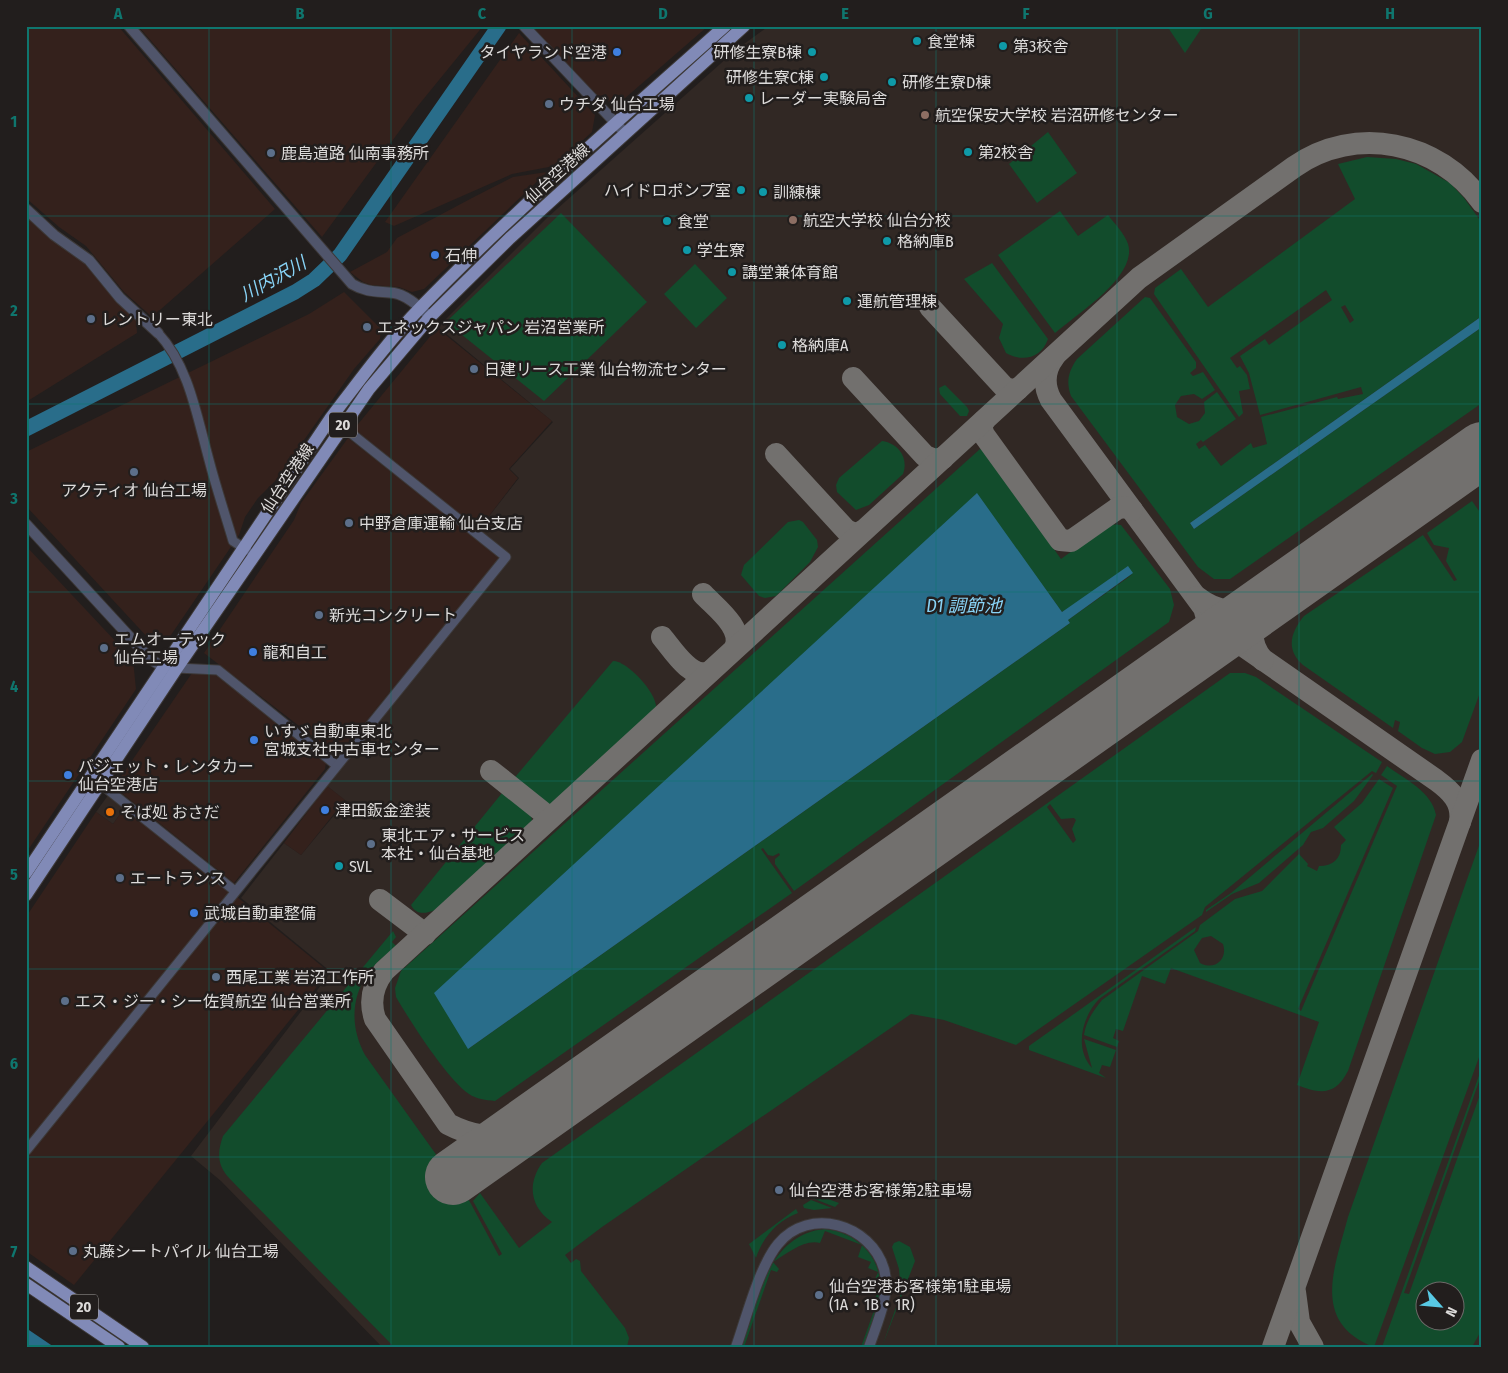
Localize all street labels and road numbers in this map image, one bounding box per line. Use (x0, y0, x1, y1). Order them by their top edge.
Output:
street label: 仙台空港線 (521, 140, 593, 207)
road number: 20 (329, 412, 357, 438)
street label: 仙台空港線 (257, 440, 318, 517)
road number: 20 (70, 1294, 98, 1320)

